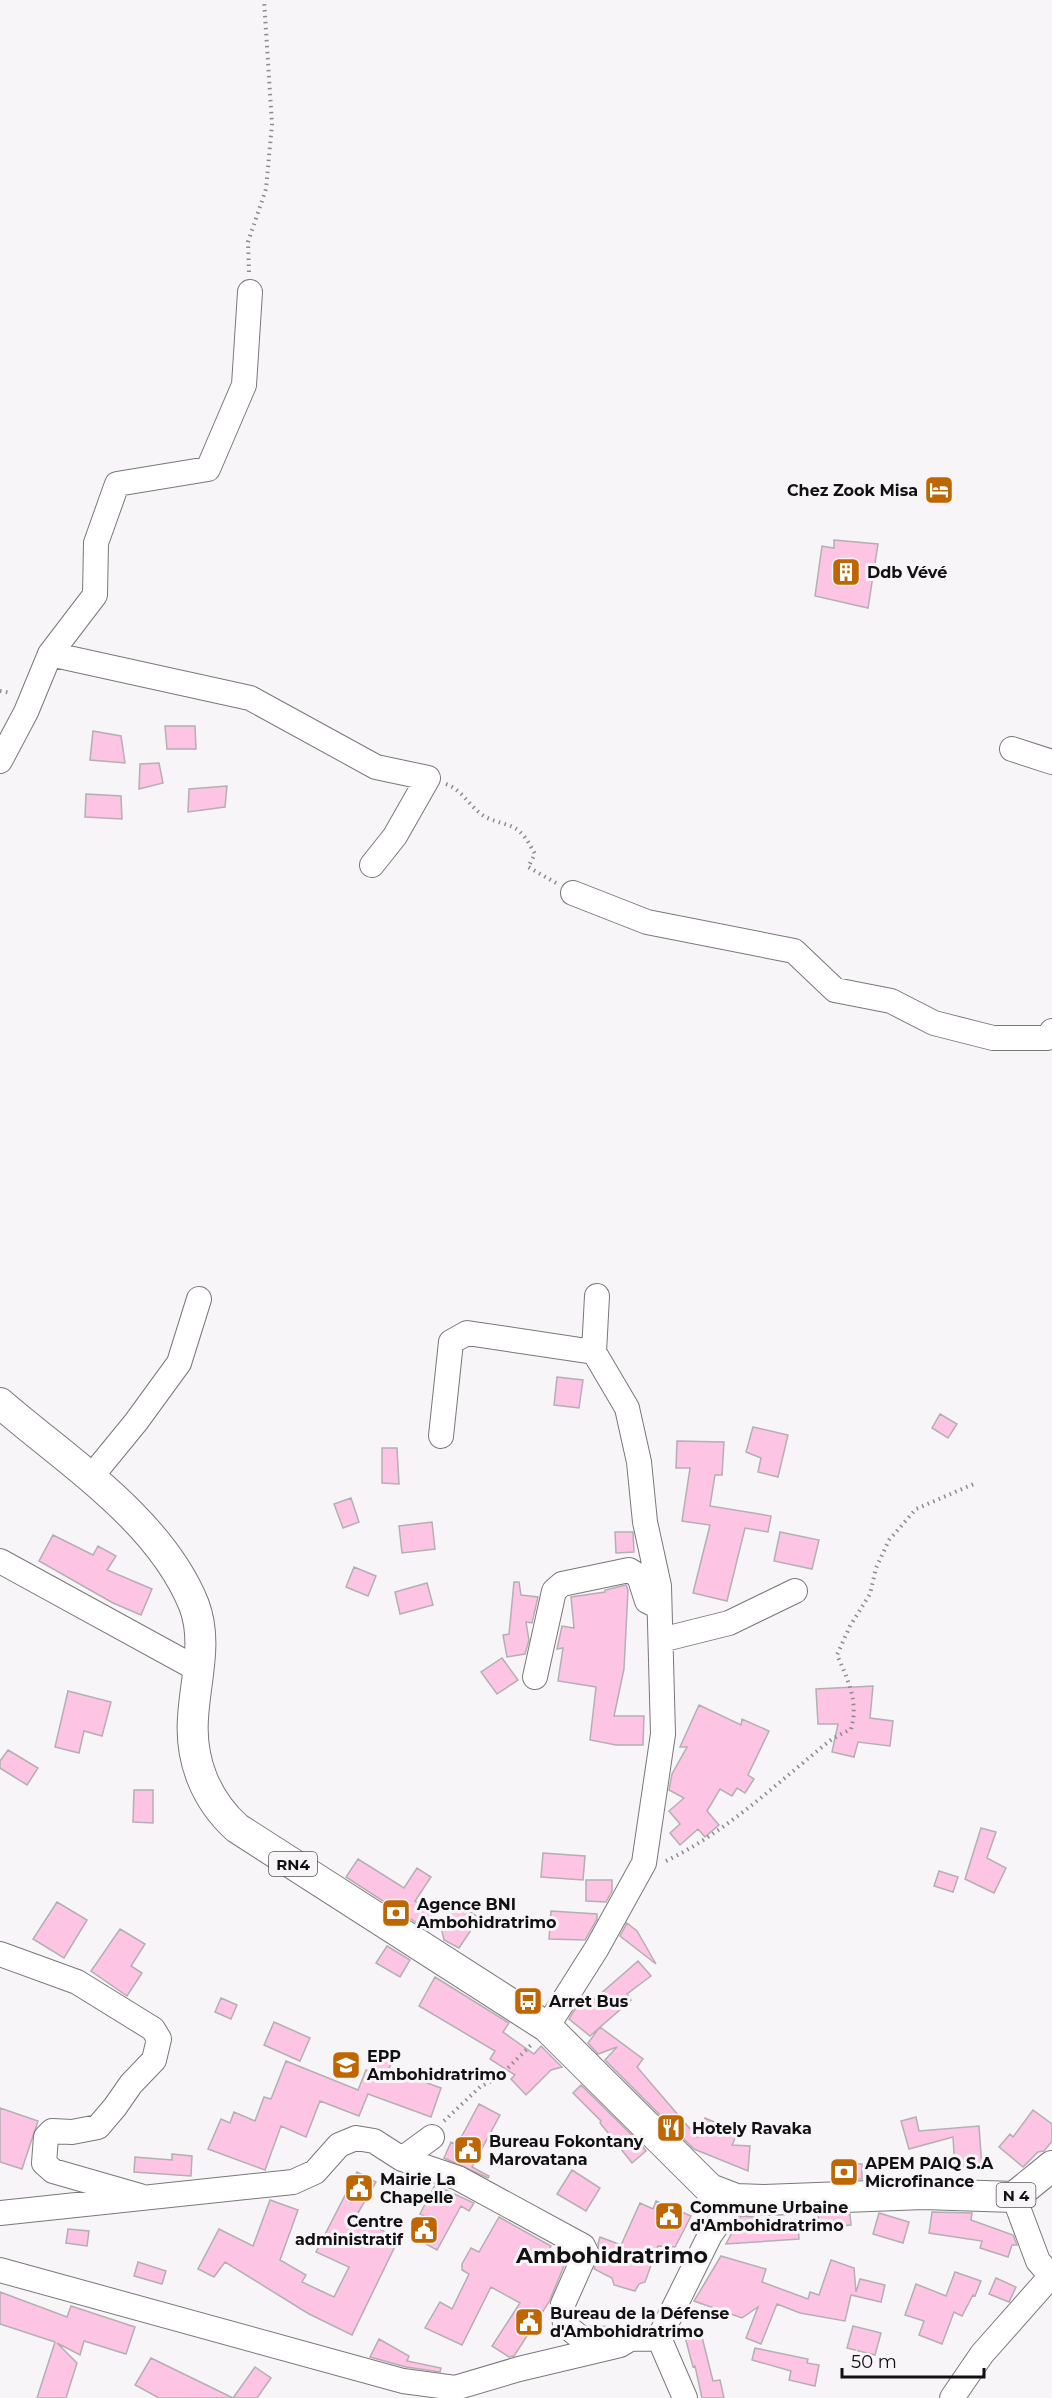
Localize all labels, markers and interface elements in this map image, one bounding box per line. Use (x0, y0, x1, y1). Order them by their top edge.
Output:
hotel icon: Chez Zook Misa (923, 474, 955, 506)
place label: Chez Zook Misa (787, 481, 918, 500)
building icon: Ddb Vévé (830, 556, 862, 588)
place label: Ddb Vévé (867, 563, 947, 582)
road number: RN4 (269, 1852, 317, 1876)
place label: Agence BNI Ambohidratrimo (416, 1895, 557, 1932)
bank icon: Agence BNI Ambohidratrimo (380, 1897, 412, 1929)
bus stop icon: Arret Bus (512, 1985, 544, 2017)
place label: Arret Bus (548, 1992, 629, 2011)
place label: EPP Ambohidratrimo (366, 2047, 507, 2084)
school or university icon: EPP Ambohidratrimo (330, 2049, 362, 2081)
restaurant icon: Hotely Ravaka (655, 2112, 687, 2144)
place label: Hotely Ravaka (692, 2119, 812, 2138)
place label: Bureau Fokontany Marovatana (489, 2132, 644, 2169)
public building icon: Bureau Fokontany Marovatana (452, 2134, 484, 2166)
place label: APEM PAIQ S.A Microfinance (864, 2154, 994, 2191)
bank icon: APEM PAIQ S.A Microfinance (828, 2156, 860, 2188)
place label: Mairie La Chapelle (380, 2170, 456, 2207)
public building icon: Mairie La Chapelle (343, 2172, 375, 2204)
road number: N 4 (996, 2183, 1036, 2207)
place label: Commune Urbaine d'Ambohidratrimo (690, 2198, 848, 2235)
public building icon: Commune Urbaine d'Ambohidratrimo (653, 2200, 685, 2232)
place label: Centre administratif (295, 2212, 404, 2249)
public building icon: Centre administratif (408, 2214, 440, 2246)
district label: Ambohidratrimo (515, 2242, 708, 2269)
place label: Bureau de la Défense d'Ambohidratrimo (550, 2304, 729, 2341)
public building icon: Bureau de la Défense d'Ambohidratrimo (513, 2306, 545, 2338)
scale bar (842, 2341, 984, 2379)
text: 50 m (851, 2351, 897, 2373)

